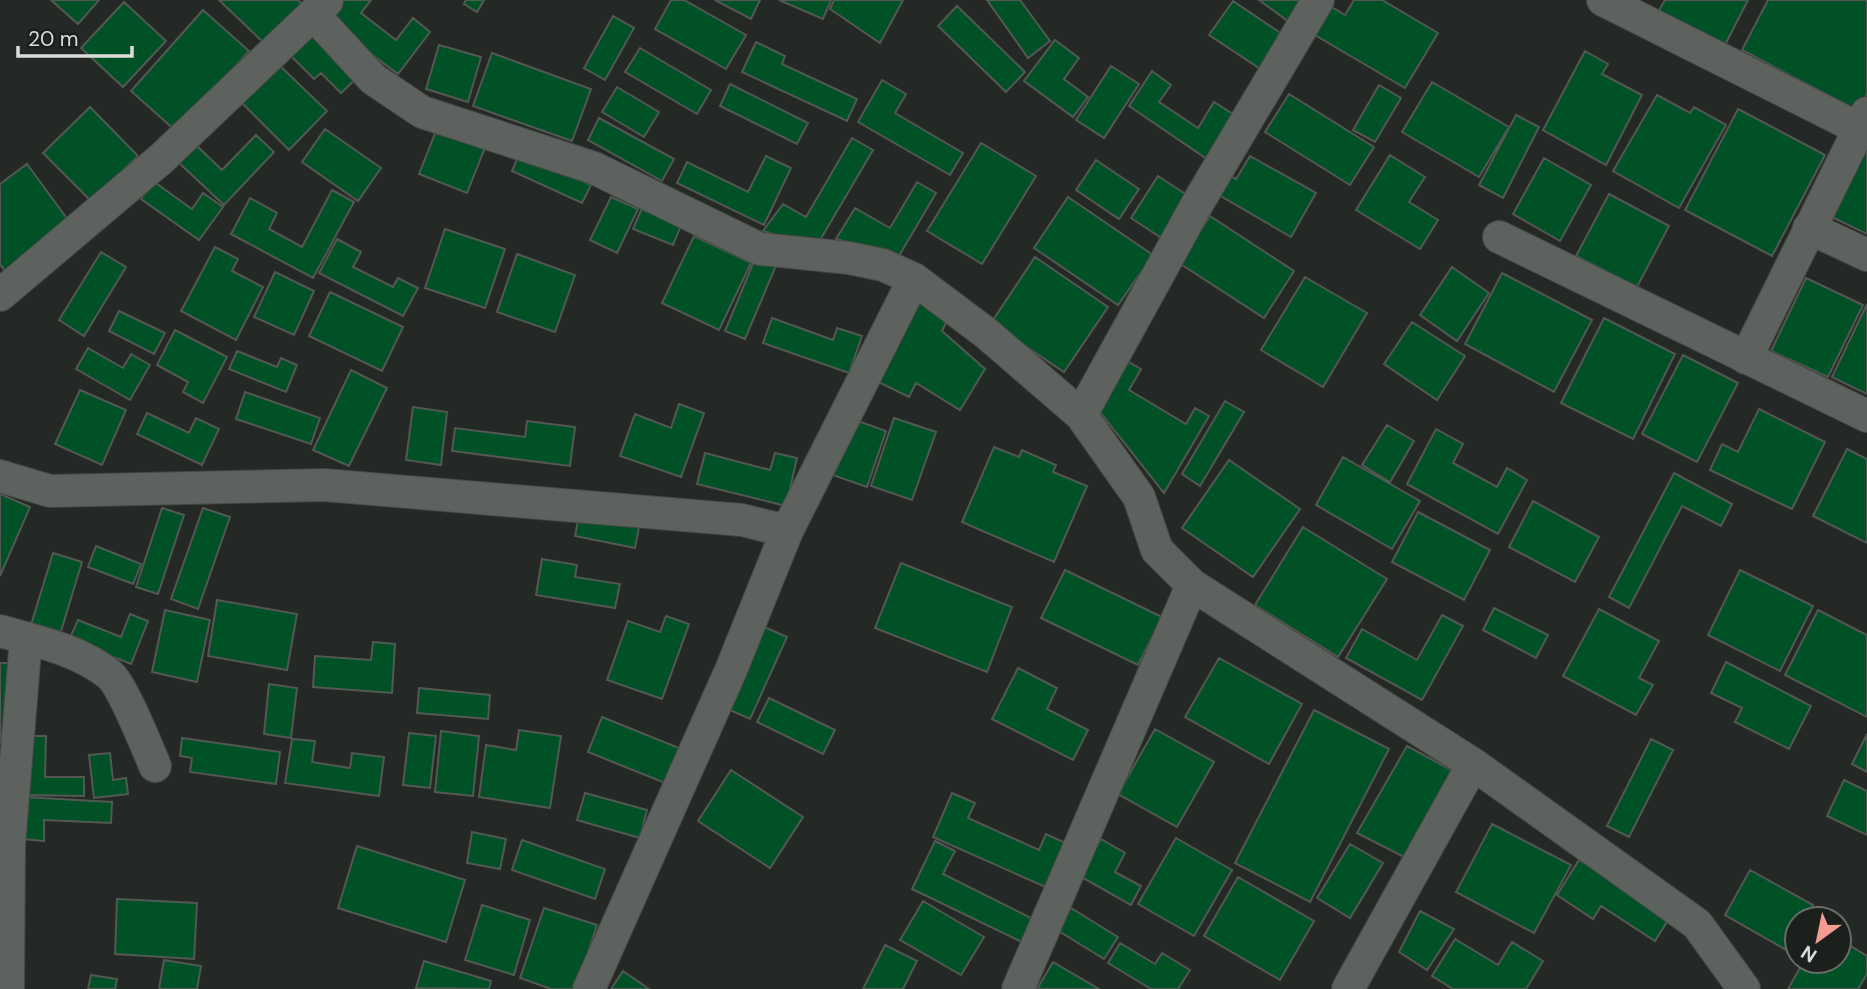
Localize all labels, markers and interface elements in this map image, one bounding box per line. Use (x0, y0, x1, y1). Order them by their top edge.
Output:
scale bar (18, 14, 131, 58)
text: 20 m (28, 25, 79, 53)
north arrow (1783, 905, 1853, 975)
text: N (1796, 940, 1822, 968)

